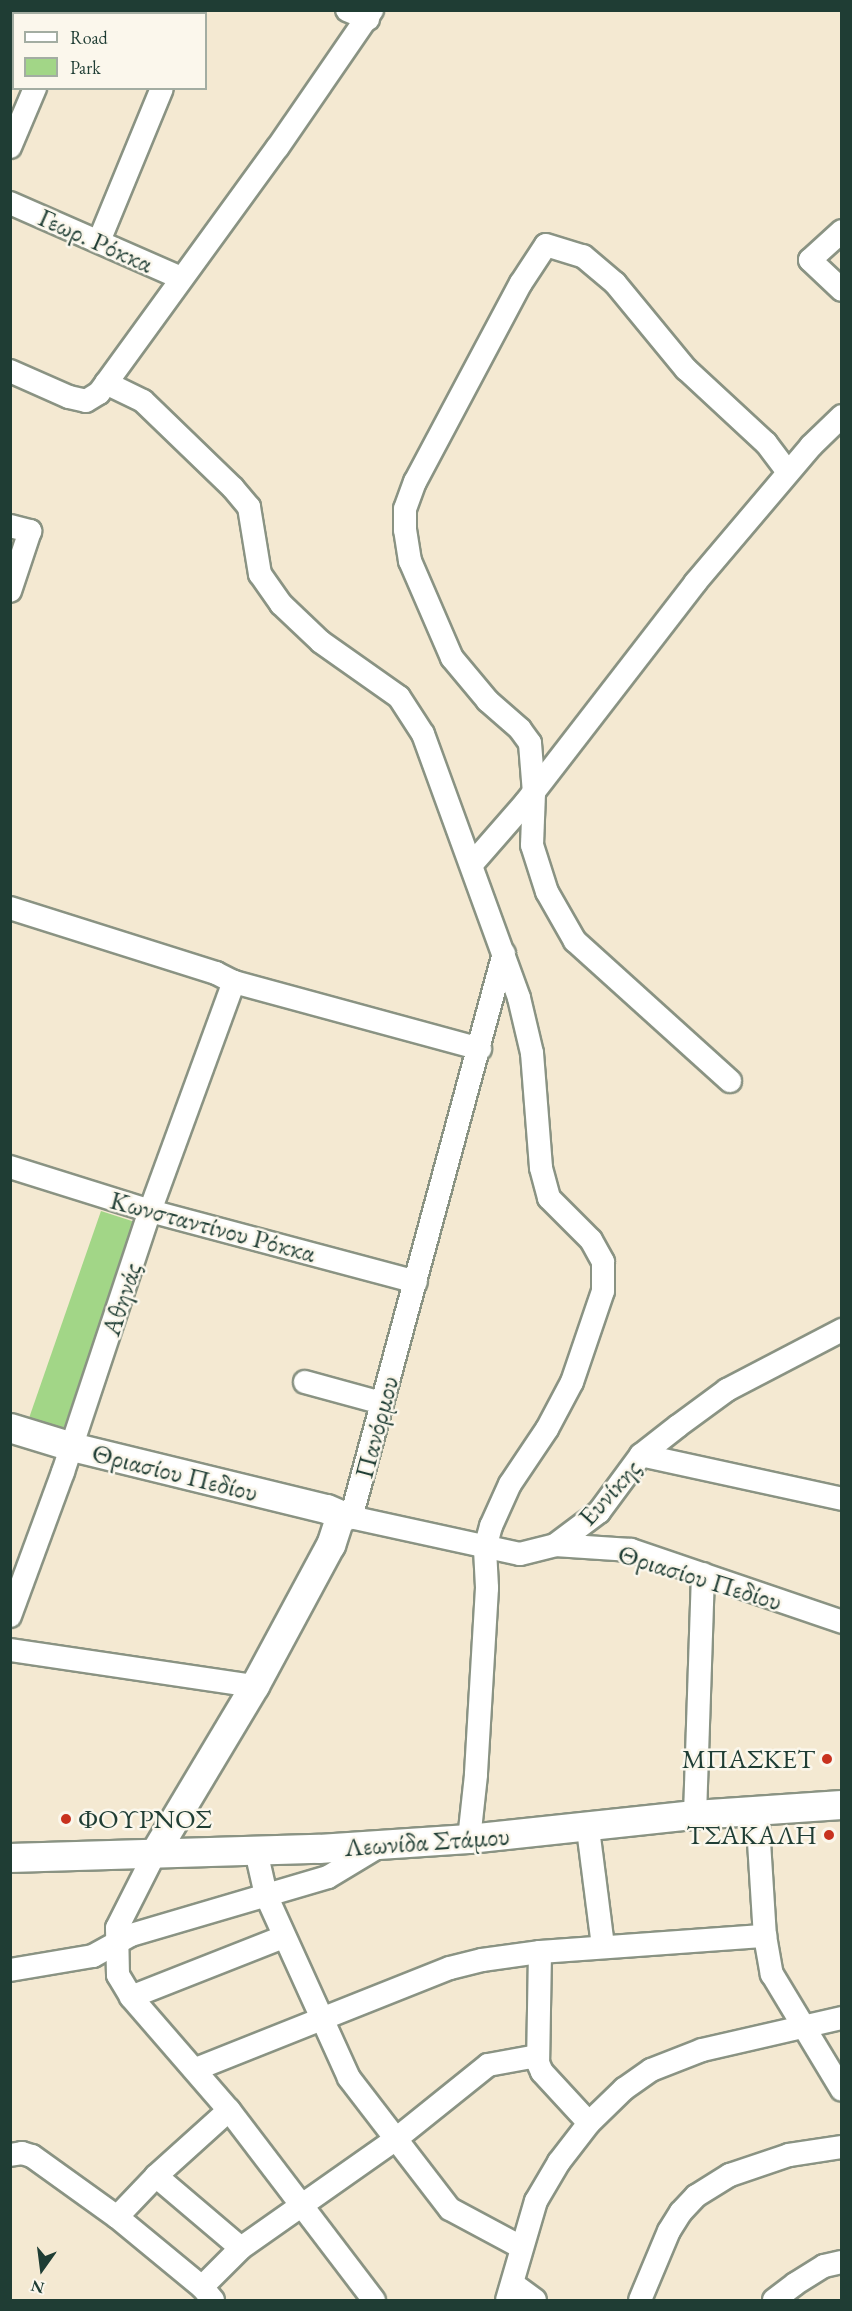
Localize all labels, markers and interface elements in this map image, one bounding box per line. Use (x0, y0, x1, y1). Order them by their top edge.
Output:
legend (12, 12, 207, 90)
text: Road (70, 26, 108, 49)
text: Park (70, 56, 101, 79)
street label: Γεωρ. Ρόκκα (34, 200, 158, 280)
street label: Κωνσταντίνου Ρόκκα (107, 1183, 319, 1269)
street label: Αθηνάς (94, 1258, 148, 1340)
street label: Πανόρμου (347, 1372, 405, 1482)
street label: Θριασίου Πεδίου (89, 1436, 261, 1508)
street label: Ευνίκης (571, 1452, 647, 1532)
street label: Θριασίου Πεδίου (614, 1537, 786, 1617)
place label: ΜΠΑΣΚΕΤ (682, 1743, 815, 1775)
marker: ΜΠΑΣΚΕΤ (820, 1752, 834, 1766)
place label: ΦΟΥΡΝΟΣ (78, 1803, 212, 1835)
marker: ΦΟΥΡΝΟΣ (59, 1812, 73, 1826)
street label: Λεωνίδα Στάμου (343, 1819, 511, 1863)
place label: ΤΣΑΚΑΛΗ (686, 1819, 817, 1851)
marker: ΤΣΑΚΑΛΗ (822, 1828, 836, 1842)
north arrow (12, 2239, 72, 2299)
text: N (29, 2275, 46, 2299)

